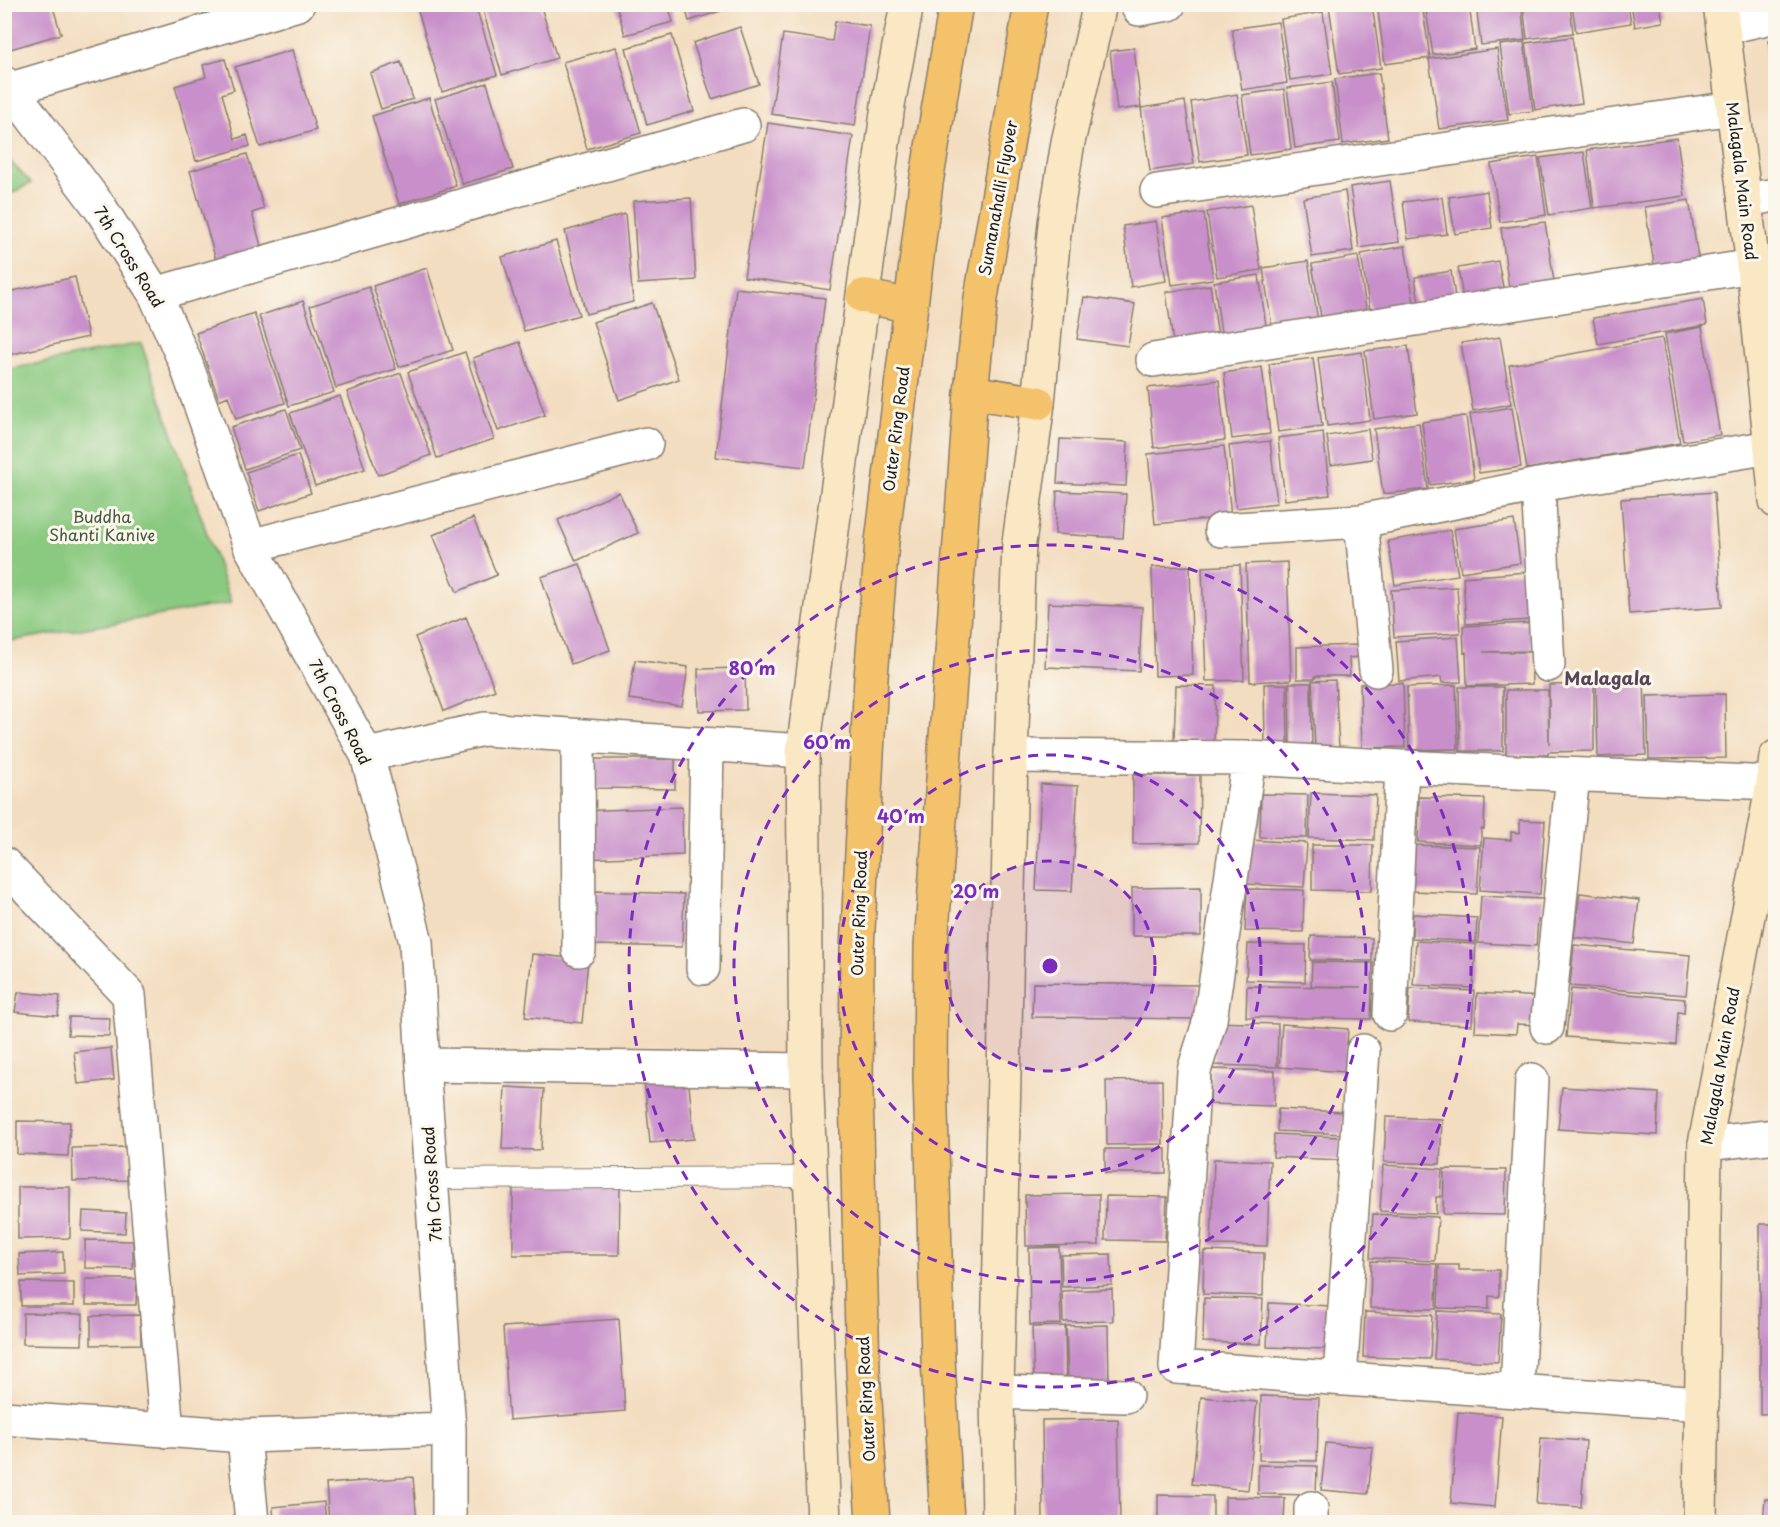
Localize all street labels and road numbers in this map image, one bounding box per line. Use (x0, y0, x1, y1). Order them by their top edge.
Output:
street label: Malagala Main Road (1721, 100, 1765, 262)
street label: Sumanahalli Flyover (972, 118, 1023, 277)
street label: 7th Cross Road (89, 201, 171, 312)
street label: Outer Ring Road (875, 365, 915, 493)
street label: 7th Cross Road (304, 655, 378, 769)
street label: Outer Ring Road (844, 850, 872, 976)
street label: Malagala Main Road (1693, 985, 1745, 1146)
street label: 7th Cross Road (415, 1125, 447, 1243)
street label: Outer Ring Road (850, 1336, 880, 1463)

